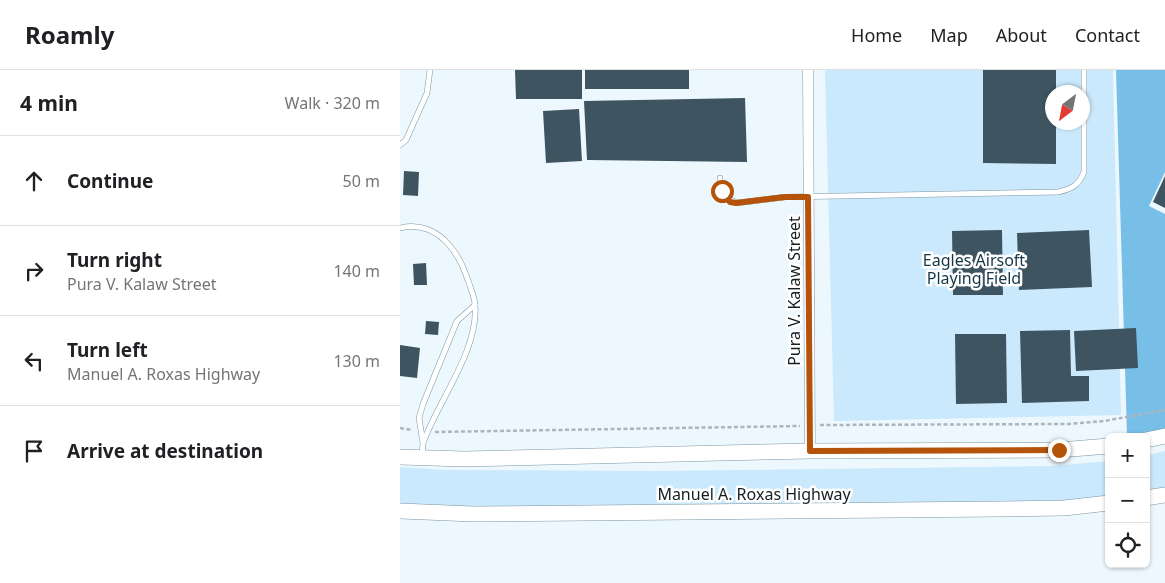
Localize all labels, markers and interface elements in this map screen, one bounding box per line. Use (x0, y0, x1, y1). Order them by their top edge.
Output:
text: Roamly (25, 18, 114, 51)
text: Home (851, 23, 902, 47)
text: Map (930, 23, 968, 47)
text: About (996, 23, 1047, 47)
text: Contact (1075, 23, 1140, 47)
north arrow (1045, 85, 1090, 130)
text: 4 min (20, 89, 78, 117)
text: Walk · 320 m (285, 92, 380, 114)
icon: ahead (20, 167, 48, 195)
text: Continue (67, 168, 153, 194)
text: 50 m (343, 170, 380, 192)
route start (711, 180, 734, 203)
street label: Pura V. Kalaw Street (783, 216, 805, 366)
text: Turn right (67, 247, 162, 273)
park label: Eagles Airsoft Playing Field (923, 249, 1025, 289)
icon: right (20, 257, 48, 285)
text: 140 m (333, 260, 380, 282)
text: Pura V. Kalaw Street (67, 273, 217, 295)
text: Turn left (67, 337, 148, 363)
icon: left (20, 347, 48, 375)
text: 130 m (333, 350, 380, 372)
text: Manuel A. Roxas Highway (67, 363, 260, 385)
map controls (1105, 433, 1150, 568)
button: + (1105, 433, 1150, 478)
icon: arrive (20, 437, 48, 465)
text: Arrive at destination (67, 438, 263, 464)
route end (1048, 439, 1071, 462)
button: − (1105, 478, 1150, 523)
street label: Manuel A. Roxas Highway (657, 483, 851, 505)
button: locate (1105, 523, 1150, 568)

